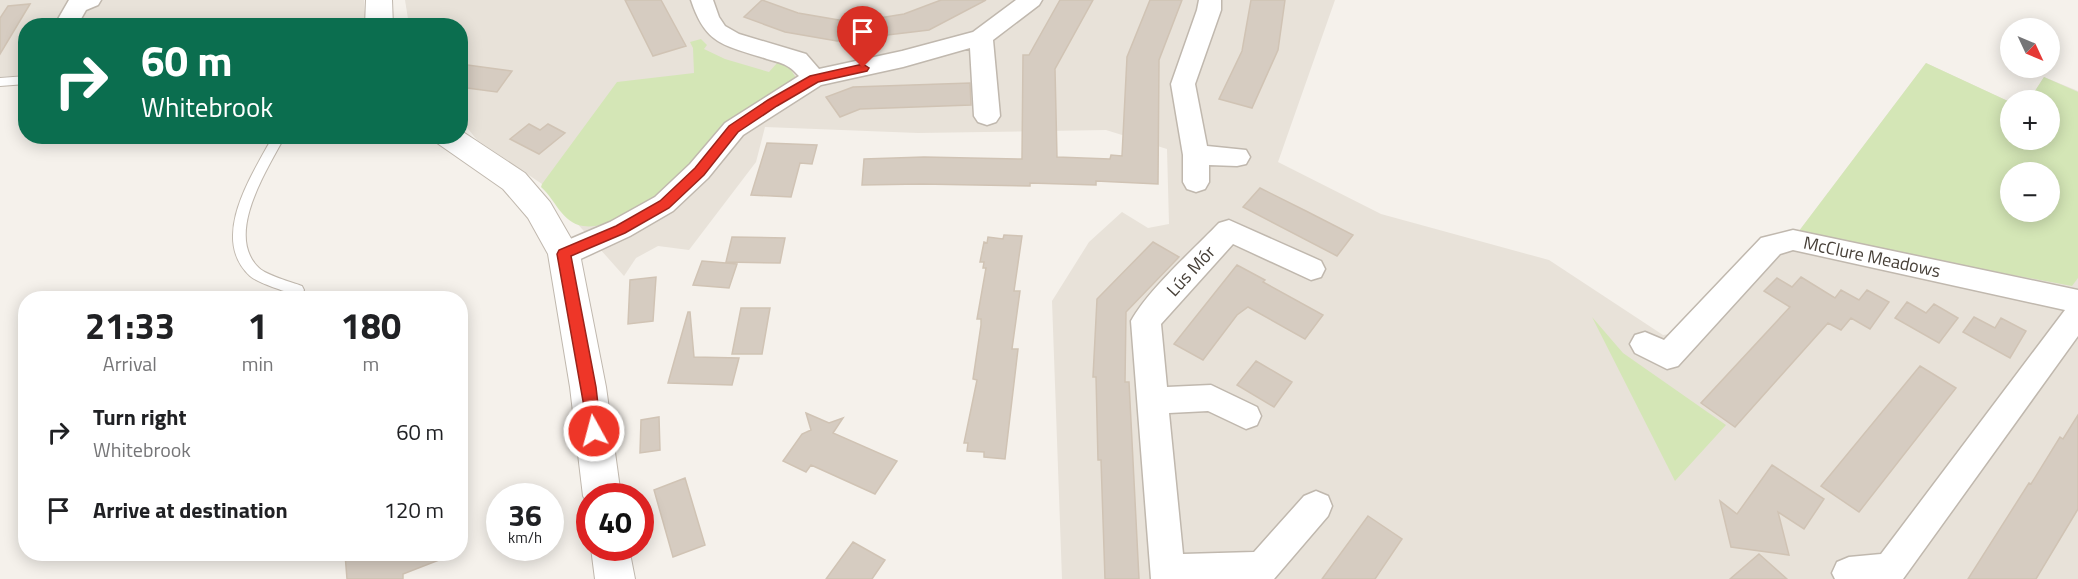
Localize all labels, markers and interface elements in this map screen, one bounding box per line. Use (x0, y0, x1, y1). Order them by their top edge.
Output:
pin (837, 6, 888, 68)
icon: arrive (846, 15, 879, 48)
north arrow (2000, 18, 2060, 78)
map controls (2000, 18, 2060, 222)
text: 60 m (141, 28, 233, 92)
icon: right (42, 42, 120, 120)
text: Whitebrook (141, 86, 273, 127)
button: + (2000, 90, 2060, 150)
button: − (2000, 162, 2060, 222)
street label: McClure Meadows (1801, 229, 1943, 284)
street label: Lús Mór (1160, 239, 1221, 302)
text: 21:33 (85, 298, 175, 353)
text: 1 (248, 298, 268, 353)
text: 180 (341, 298, 401, 353)
text: Arrival (103, 348, 157, 379)
text: min (242, 348, 274, 379)
text: m (362, 348, 379, 379)
position arrow (562, 399, 626, 463)
text: Turn right (93, 400, 187, 434)
text: 60 m (396, 415, 444, 449)
icon: right (42, 416, 75, 449)
text: Whitebrook (93, 434, 191, 465)
speed limit sign: 40 (576, 483, 654, 561)
text: 36 (508, 492, 542, 538)
text: Arrive at destination (93, 493, 288, 527)
text: 120 m (384, 493, 444, 527)
icon: arrive (42, 494, 75, 527)
text: km/h (508, 526, 542, 549)

